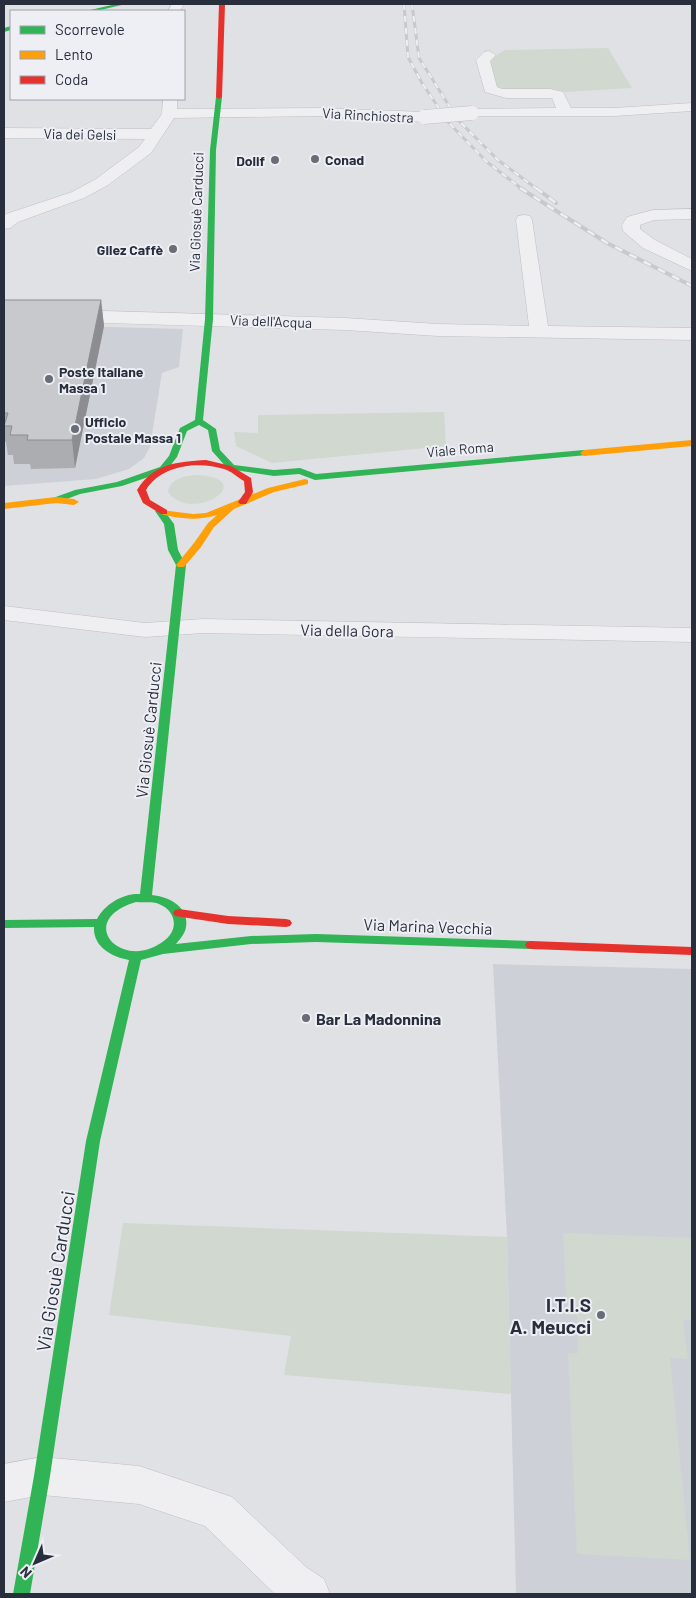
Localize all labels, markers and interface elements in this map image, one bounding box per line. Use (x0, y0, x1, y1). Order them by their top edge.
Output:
legend (10, 10, 185, 100)
text: Scorrevole (55, 20, 125, 38)
text: Lento (55, 45, 93, 63)
text: Coda (55, 70, 88, 88)
street label: Via Rinchiostra (322, 104, 414, 126)
street label: Via dei Gelsi (43, 125, 117, 143)
place label: Conad (325, 151, 364, 168)
street label: Via Giosuè Carducci (185, 152, 207, 272)
place label: Dolif (236, 152, 265, 169)
marker: Conad (309, 153, 321, 165)
marker: Dolif (269, 154, 281, 166)
place label: Gilez Caffè (97, 241, 163, 258)
marker: Gilez Caffè (167, 243, 179, 255)
street label: Via dell'Acqua (230, 311, 312, 331)
place label: Poste Italiane Massa 1 (59, 363, 144, 396)
marker: Poste Italiane Massa 1 (43, 373, 55, 385)
place label: Ufficio Postale Massa 1 (85, 413, 181, 446)
marker: Ufficio Postale Massa 1 (69, 423, 81, 435)
street label: Viale Roma (426, 438, 494, 460)
street label: Via della Gora (300, 620, 394, 640)
street label: Via Giosuè Carducci (131, 661, 165, 799)
street label: Via Marina Vecchia (363, 914, 493, 938)
place label: Bar La Madonnina (316, 1009, 441, 1028)
marker: Bar La Madonnina (300, 1012, 312, 1024)
street label: Via Giosuè Carducci (31, 1189, 79, 1353)
place label: I.T.I.S A. Meucci (510, 1293, 591, 1338)
marker: I.T.I.S A. Meucci (595, 1309, 607, 1321)
north arrow (10, 1538, 60, 1588)
text: N (16, 1563, 35, 1582)

